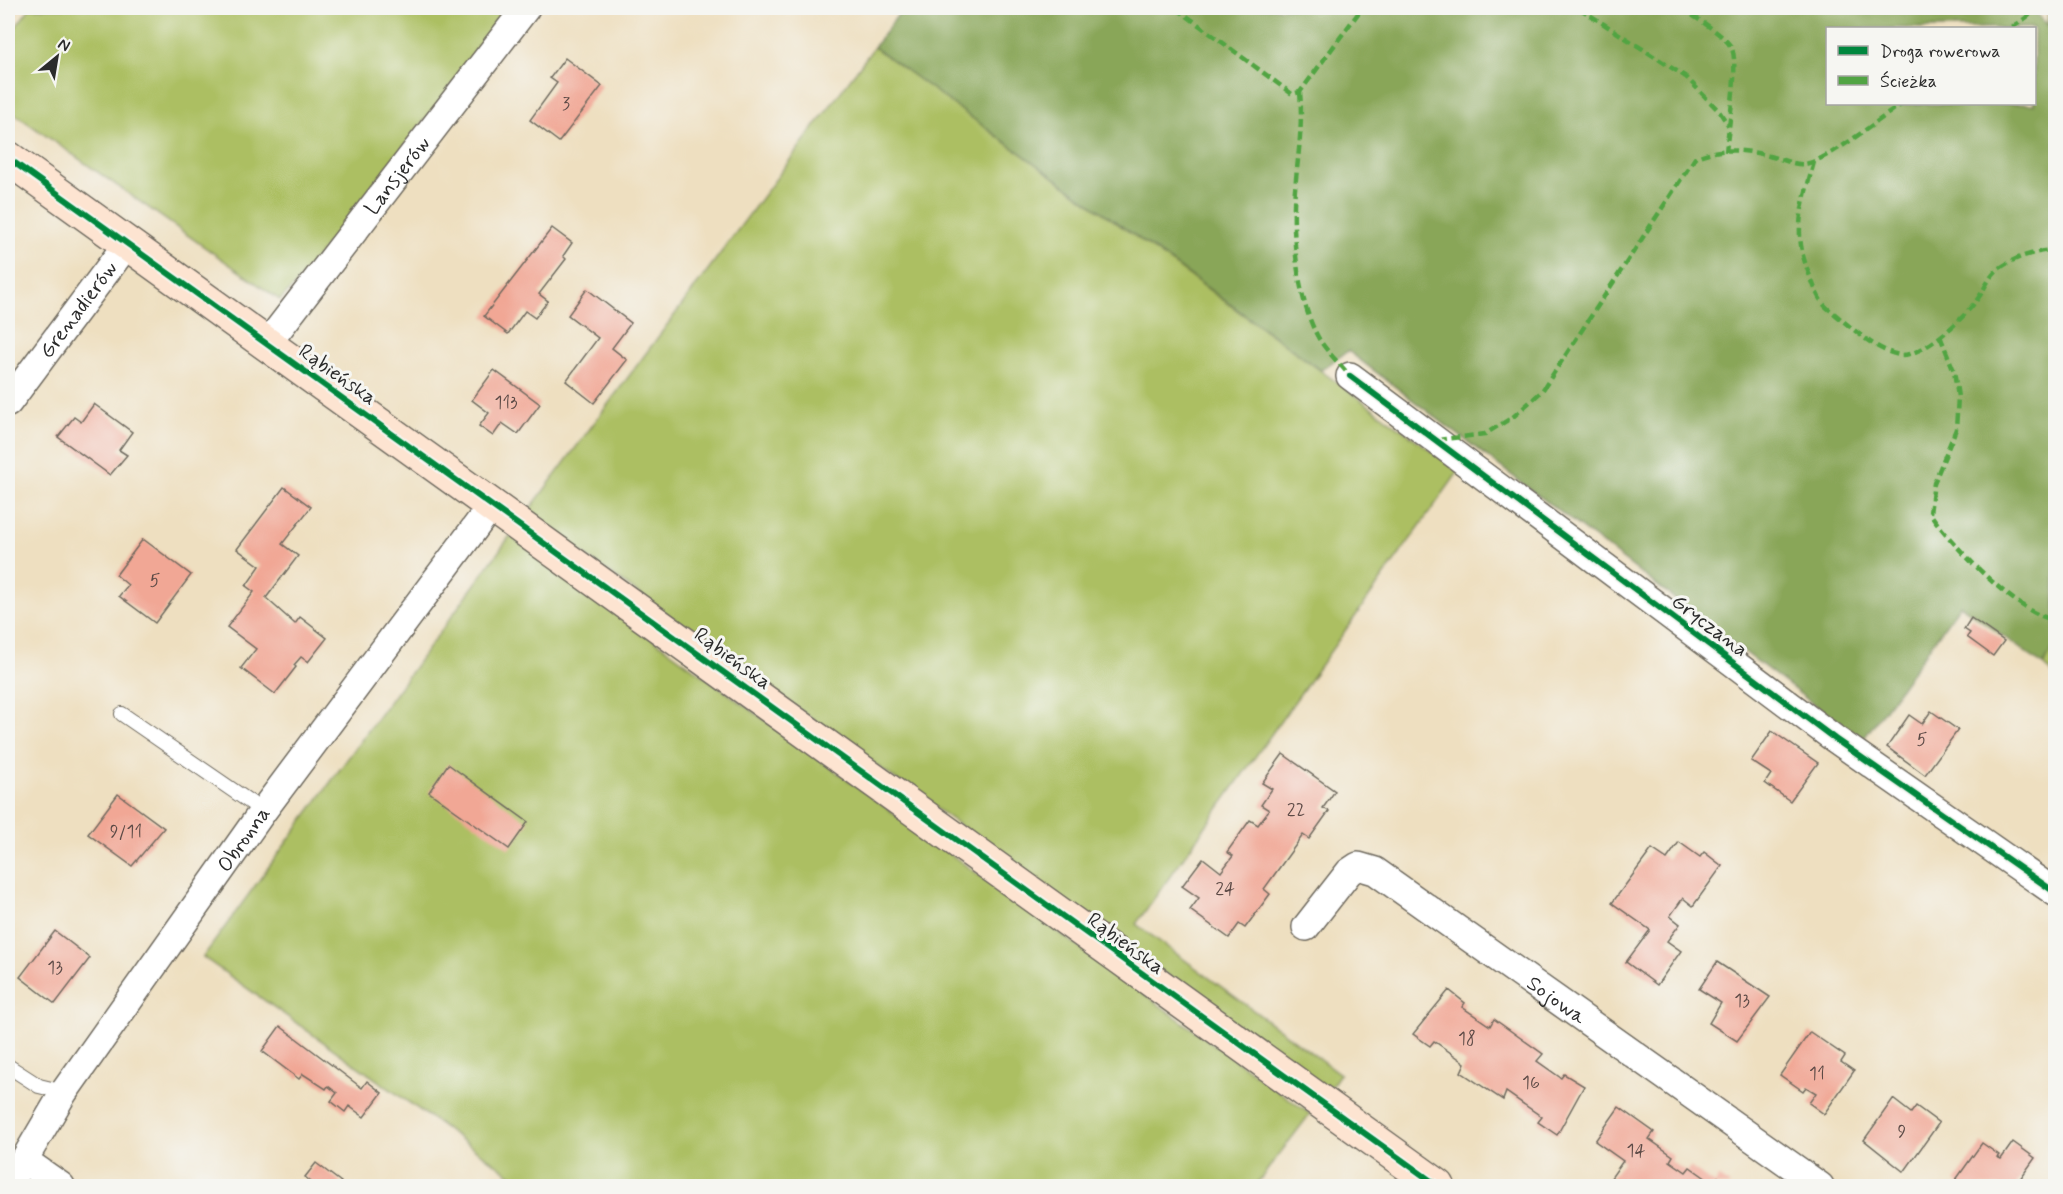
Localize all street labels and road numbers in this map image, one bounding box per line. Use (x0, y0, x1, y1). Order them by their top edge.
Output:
street label: Lansjerów (358, 131, 437, 221)
street label: Grenadierów (33, 256, 124, 364)
street label: Rąbieńska (293, 338, 382, 412)
street label: Gryczana (1665, 588, 1753, 664)
street label: Rąbieńska (688, 621, 777, 696)
street label: Obronna (211, 801, 277, 878)
street label: Rąbieńska (1081, 906, 1170, 981)
street label: Sojowa (1521, 970, 1592, 1031)

